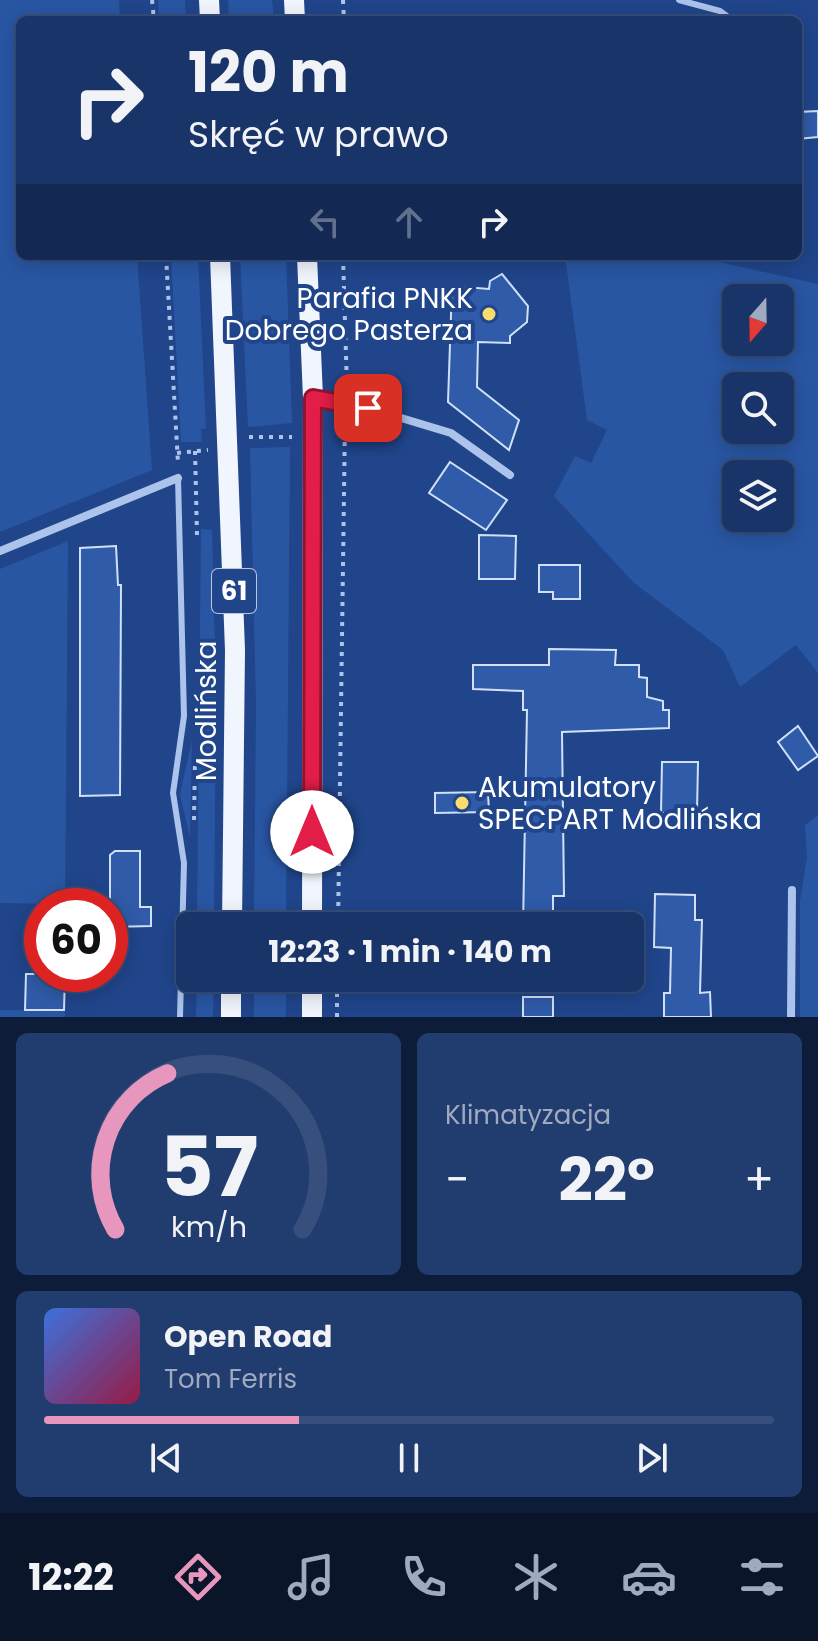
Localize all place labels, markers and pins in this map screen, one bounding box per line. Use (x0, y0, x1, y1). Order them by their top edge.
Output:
place label: Parafia PNKK Dobrego Pasterza (225, 279, 473, 350)
marker: Parafia PNKK Dobrego Pasterza (480, 305, 498, 323)
pin (334, 374, 402, 442)
place label: Akumulatory SPECPART Modlińska (478, 768, 762, 839)
marker: Akumulatory SPECPART Modlińska (453, 794, 471, 812)

